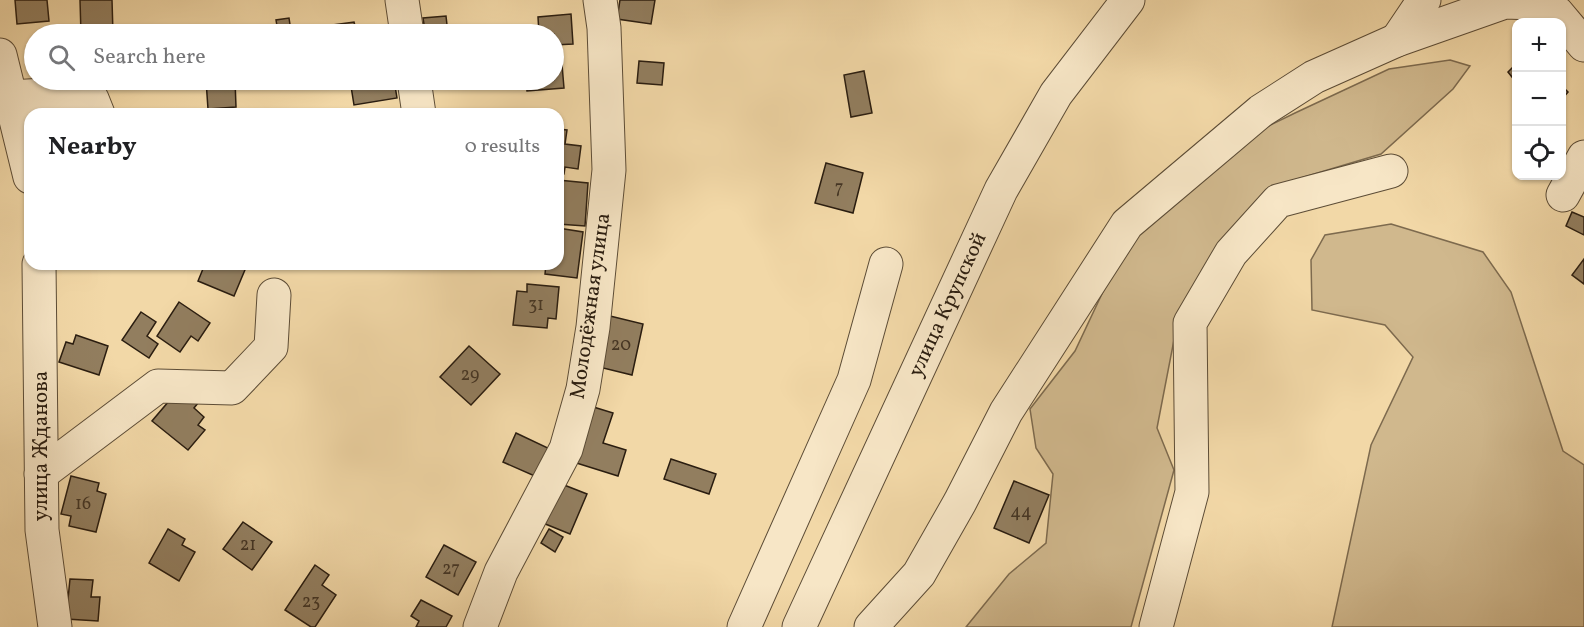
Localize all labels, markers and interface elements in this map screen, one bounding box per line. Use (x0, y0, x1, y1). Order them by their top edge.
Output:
map controls (1512, 18, 1566, 180)
button: + (1512, 18, 1566, 72)
search box (24, 24, 564, 90)
icon: search (45, 41, 78, 74)
text: Search here (93, 42, 206, 73)
button: − (1512, 72, 1566, 126)
button: locate (1512, 126, 1566, 180)
text: Nearby (48, 129, 137, 165)
text: 0 results (465, 133, 540, 161)
house number: 7 (835, 176, 843, 201)
street label: Молодёжная улица (564, 211, 618, 401)
street label: улица Крупской (902, 228, 994, 382)
house number: 31 (528, 293, 544, 318)
house number: 20 (611, 333, 631, 358)
house number: 29 (461, 363, 479, 388)
street label: улица Жданова (27, 371, 56, 521)
house number: 16 (75, 492, 91, 517)
house number: 44 (1010, 500, 1032, 525)
house number: 21 (240, 533, 256, 558)
house number: 27 (442, 557, 460, 582)
house number: 23 (302, 590, 320, 615)

